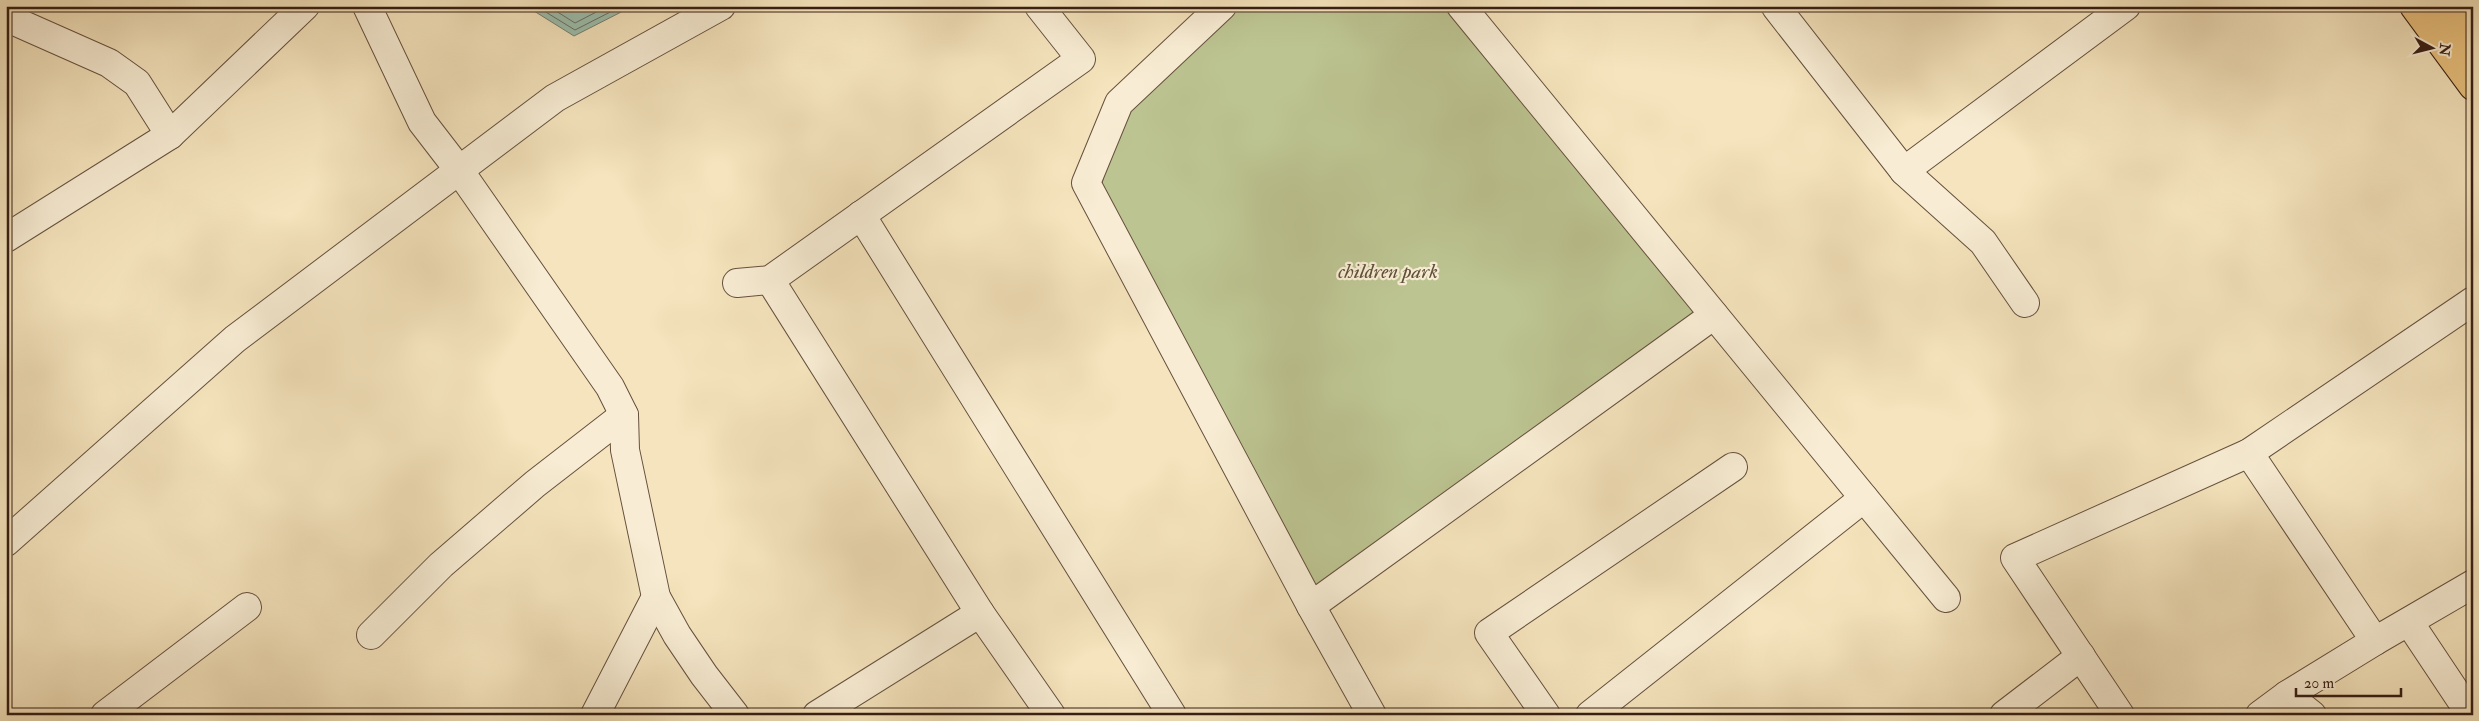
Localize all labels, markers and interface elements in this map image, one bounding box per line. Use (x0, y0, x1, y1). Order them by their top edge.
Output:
north arrow (2406, 22, 2456, 72)
text: N (2435, 41, 2454, 57)
park label: children park (1338, 258, 1438, 285)
scale bar (2296, 666, 2402, 698)
text: 20 m (2304, 674, 2334, 693)

